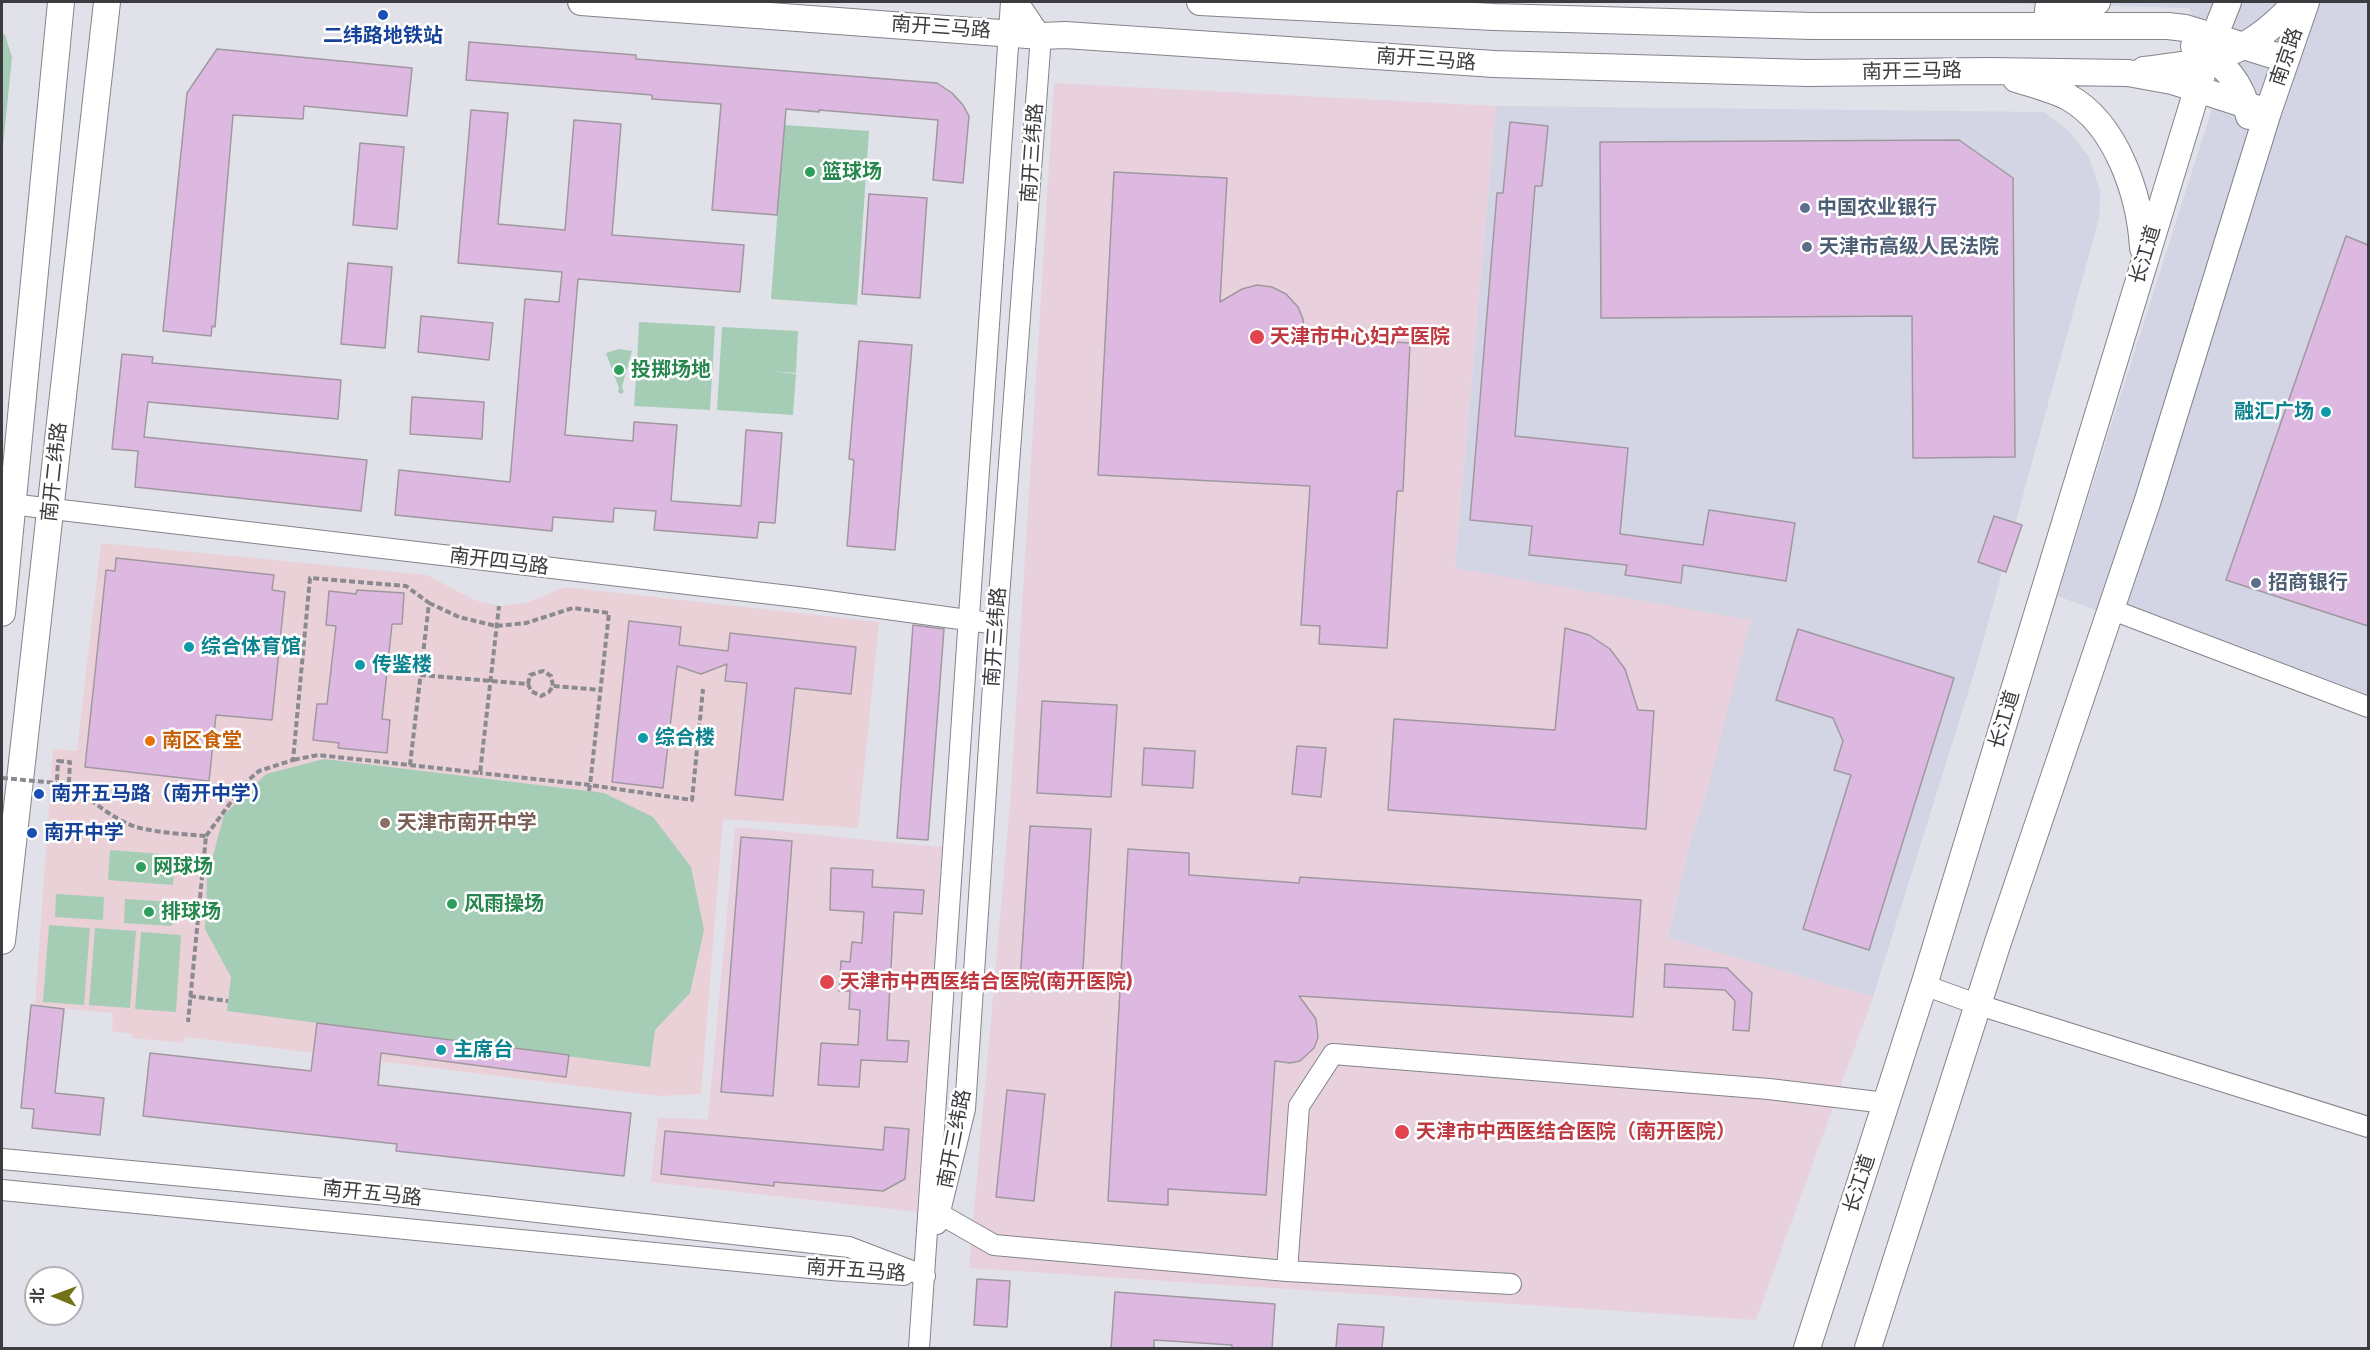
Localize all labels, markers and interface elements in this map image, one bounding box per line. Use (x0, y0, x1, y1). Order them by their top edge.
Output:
marker: 二纬路地铁站 (376, 8, 390, 22)
street label: 南开三马路 (890, 13, 992, 43)
place label: 二纬路地铁站 (323, 24, 443, 48)
street label: 南京路 (2266, 25, 2308, 89)
street label: 南开三马路 (1375, 45, 1477, 75)
street label: 南开三马路 (1862, 59, 1962, 85)
street label: 南开三纬路 (1018, 102, 1048, 204)
place label: 篮球场 (822, 160, 882, 184)
marker: 篮球场 (803, 165, 817, 179)
place label: 中国农业银行 (1817, 196, 1937, 220)
marker: 中国农业银行 (1798, 201, 1812, 215)
street label: 长江道 (2126, 223, 2166, 287)
place label: 天津市高级人民法院 (1819, 235, 1999, 259)
marker: 天津市高级人民法院 (1800, 240, 1814, 254)
place label: 天津市中心妇产医院 (1270, 325, 1450, 349)
marker: 天津市中心妇产医院 (1248, 328, 1266, 346)
place label: 投掷场地 (631, 358, 711, 382)
marker: 投掷场地 (612, 363, 626, 377)
place label: 融汇广场 (2234, 400, 2314, 424)
marker: 融汇广场 (2319, 405, 2333, 419)
street label: 南开二纬路 (38, 421, 72, 523)
street label: 南开四马路 (448, 544, 550, 580)
place label: 招商银行 (2268, 571, 2348, 595)
marker: 招商银行 (2249, 576, 2263, 590)
street label: 南开三纬路 (981, 586, 1011, 688)
place label: 综合体育馆 (201, 635, 301, 659)
marker: 综合体育馆 (182, 640, 196, 654)
place label: 传鉴楼 (372, 653, 432, 677)
marker: 传鉴楼 (353, 658, 367, 672)
street label: 长江道 (1985, 688, 2025, 752)
place label: 综合楼 (655, 726, 715, 750)
place label: 南区食堂 (162, 729, 242, 753)
marker: 综合楼 (636, 731, 650, 745)
marker: 南区食堂 (143, 734, 157, 748)
place label: 南开五马路（南开中学） (51, 782, 271, 806)
marker: 南开五马路（南开中学） (32, 787, 46, 801)
place label: 天津市南开中学 (397, 811, 537, 835)
marker: 天津市南开中学 (378, 816, 392, 830)
place label: 南开中学 (44, 821, 124, 845)
marker: 南开中学 (25, 826, 39, 840)
place label: 网球场 (153, 855, 213, 879)
marker: 网球场 (134, 860, 148, 874)
place label: 风雨操场 (464, 892, 544, 916)
marker: 风雨操场 (445, 897, 459, 911)
place label: 排球场 (161, 900, 221, 924)
marker: 排球场 (142, 905, 156, 919)
place label: 天津市中西医结合医院(南开医院) (840, 970, 1132, 994)
marker: 天津市中西医结合医院(南开医院) (818, 973, 836, 991)
place label: 主席台 (453, 1038, 513, 1062)
marker: 主席台 (434, 1043, 448, 1057)
street label: 南开三纬路 (934, 1088, 976, 1190)
place label: 天津市中西医结合医院（南开医院） (1416, 1120, 1736, 1144)
marker: 天津市中西医结合医院（南开医院） (1393, 1123, 1411, 1141)
street label: 长江道 (1839, 1152, 1881, 1216)
street label: 南开五马路 (321, 1177, 423, 1211)
street label: 南开五马路 (805, 1256, 907, 1286)
north arrow (24, 1266, 84, 1326)
text: 北 (28, 1288, 47, 1304)

